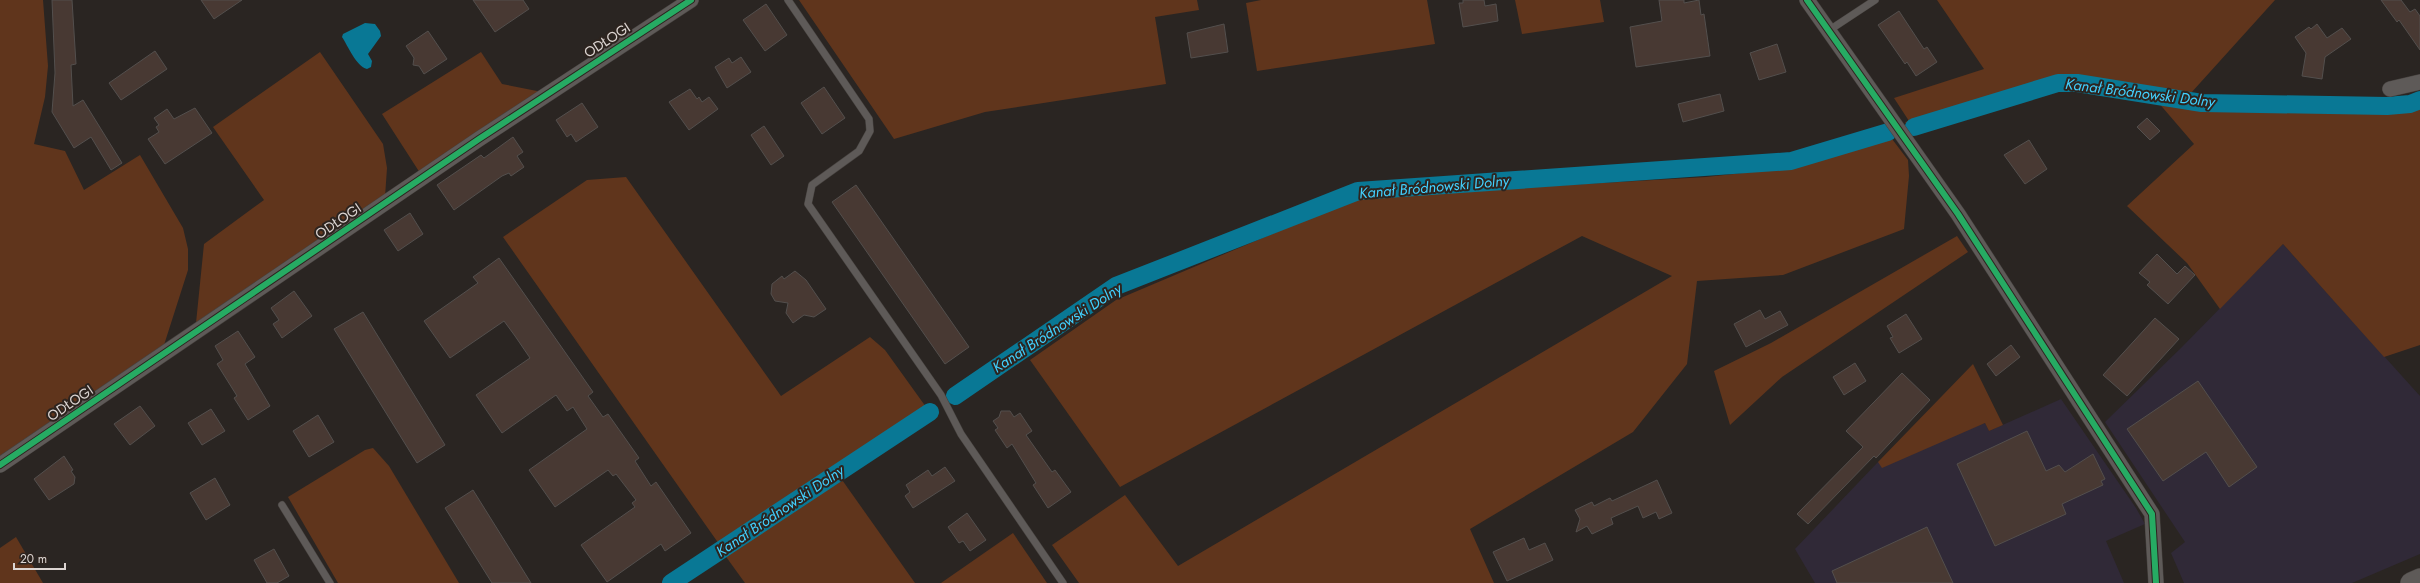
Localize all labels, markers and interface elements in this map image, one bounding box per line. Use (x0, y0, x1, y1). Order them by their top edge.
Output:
street label: ODŁOGI (580, 18, 634, 62)
water label: Kanał Bródnowski Dolny (2064, 73, 2218, 113)
water label: Kanał Bródnowski Dolny (1358, 169, 1511, 205)
street label: ODŁOGI (311, 198, 365, 244)
water label: Kanał Bródnowski Dolny (988, 277, 1127, 378)
street label: ODŁOGI (43, 380, 97, 426)
water label: Kanał Bródnowski Dolny (711, 459, 850, 562)
scale bar (14, 545, 65, 571)
text: 20 m (20, 550, 47, 568)

